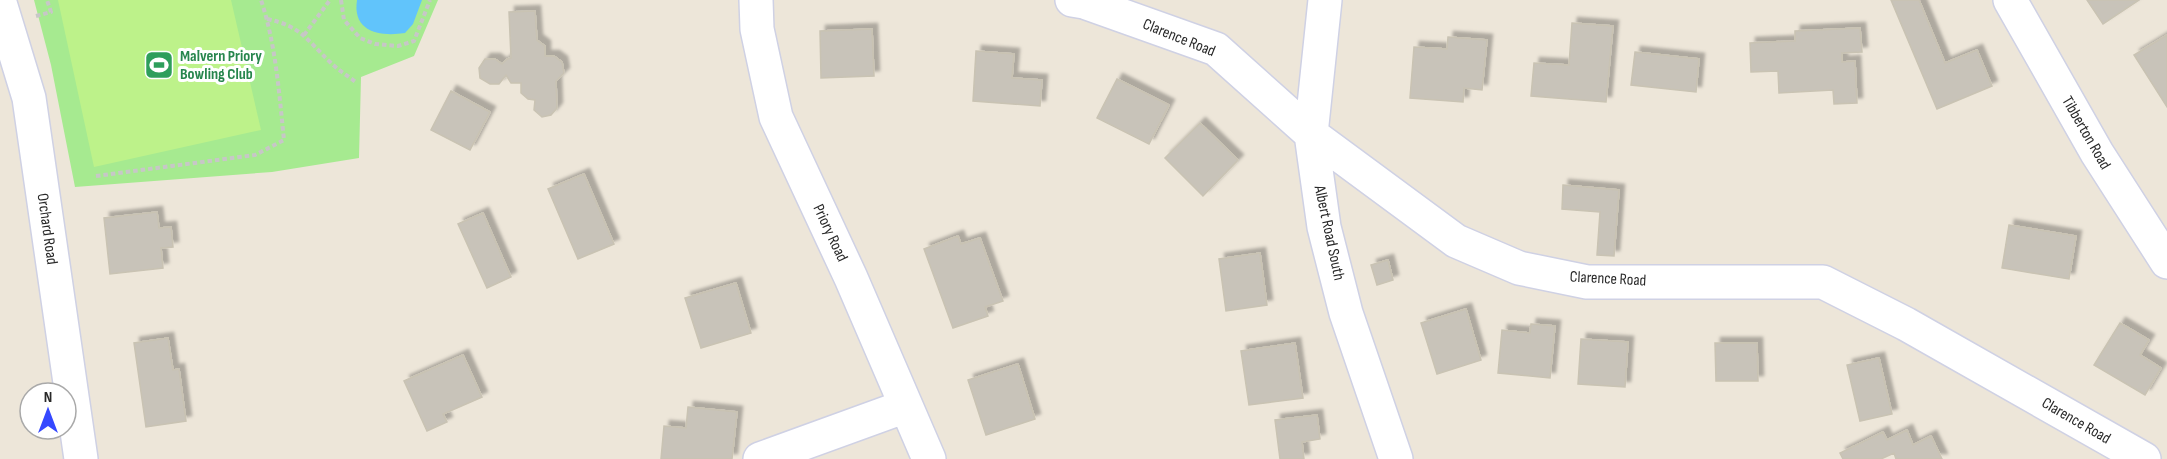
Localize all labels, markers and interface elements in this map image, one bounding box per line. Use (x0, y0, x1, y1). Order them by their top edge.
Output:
street label: Clarence Road (1140, 15, 1218, 61)
place label: Malvern Priory Bowling Club (180, 47, 262, 84)
sports icon: Malvern Priory Bowling Club (143, 49, 175, 81)
street label: Tibberton Road (2057, 93, 2115, 173)
street label: Albert Road South (1309, 183, 1348, 282)
street label: Orchard Road (33, 192, 61, 266)
street label: Priory Road (808, 201, 852, 265)
street label: Clarence Road (1569, 268, 1647, 290)
north arrow (18, 381, 78, 441)
text: N (44, 388, 52, 407)
street label: Clarence Road (2038, 394, 2114, 448)

